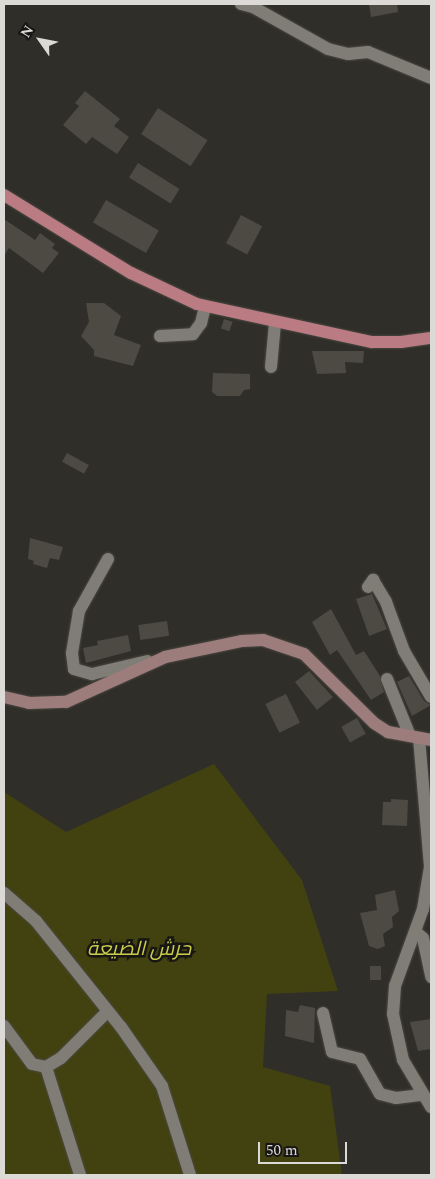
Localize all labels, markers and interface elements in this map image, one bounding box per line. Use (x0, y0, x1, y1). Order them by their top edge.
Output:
north arrow (15, 15, 65, 65)
text: N (15, 21, 39, 42)
park label: حرش الضيعة (87, 937, 191, 961)
scale bar (260, 1132, 349, 1164)
text: 50 m (266, 1139, 298, 1162)

